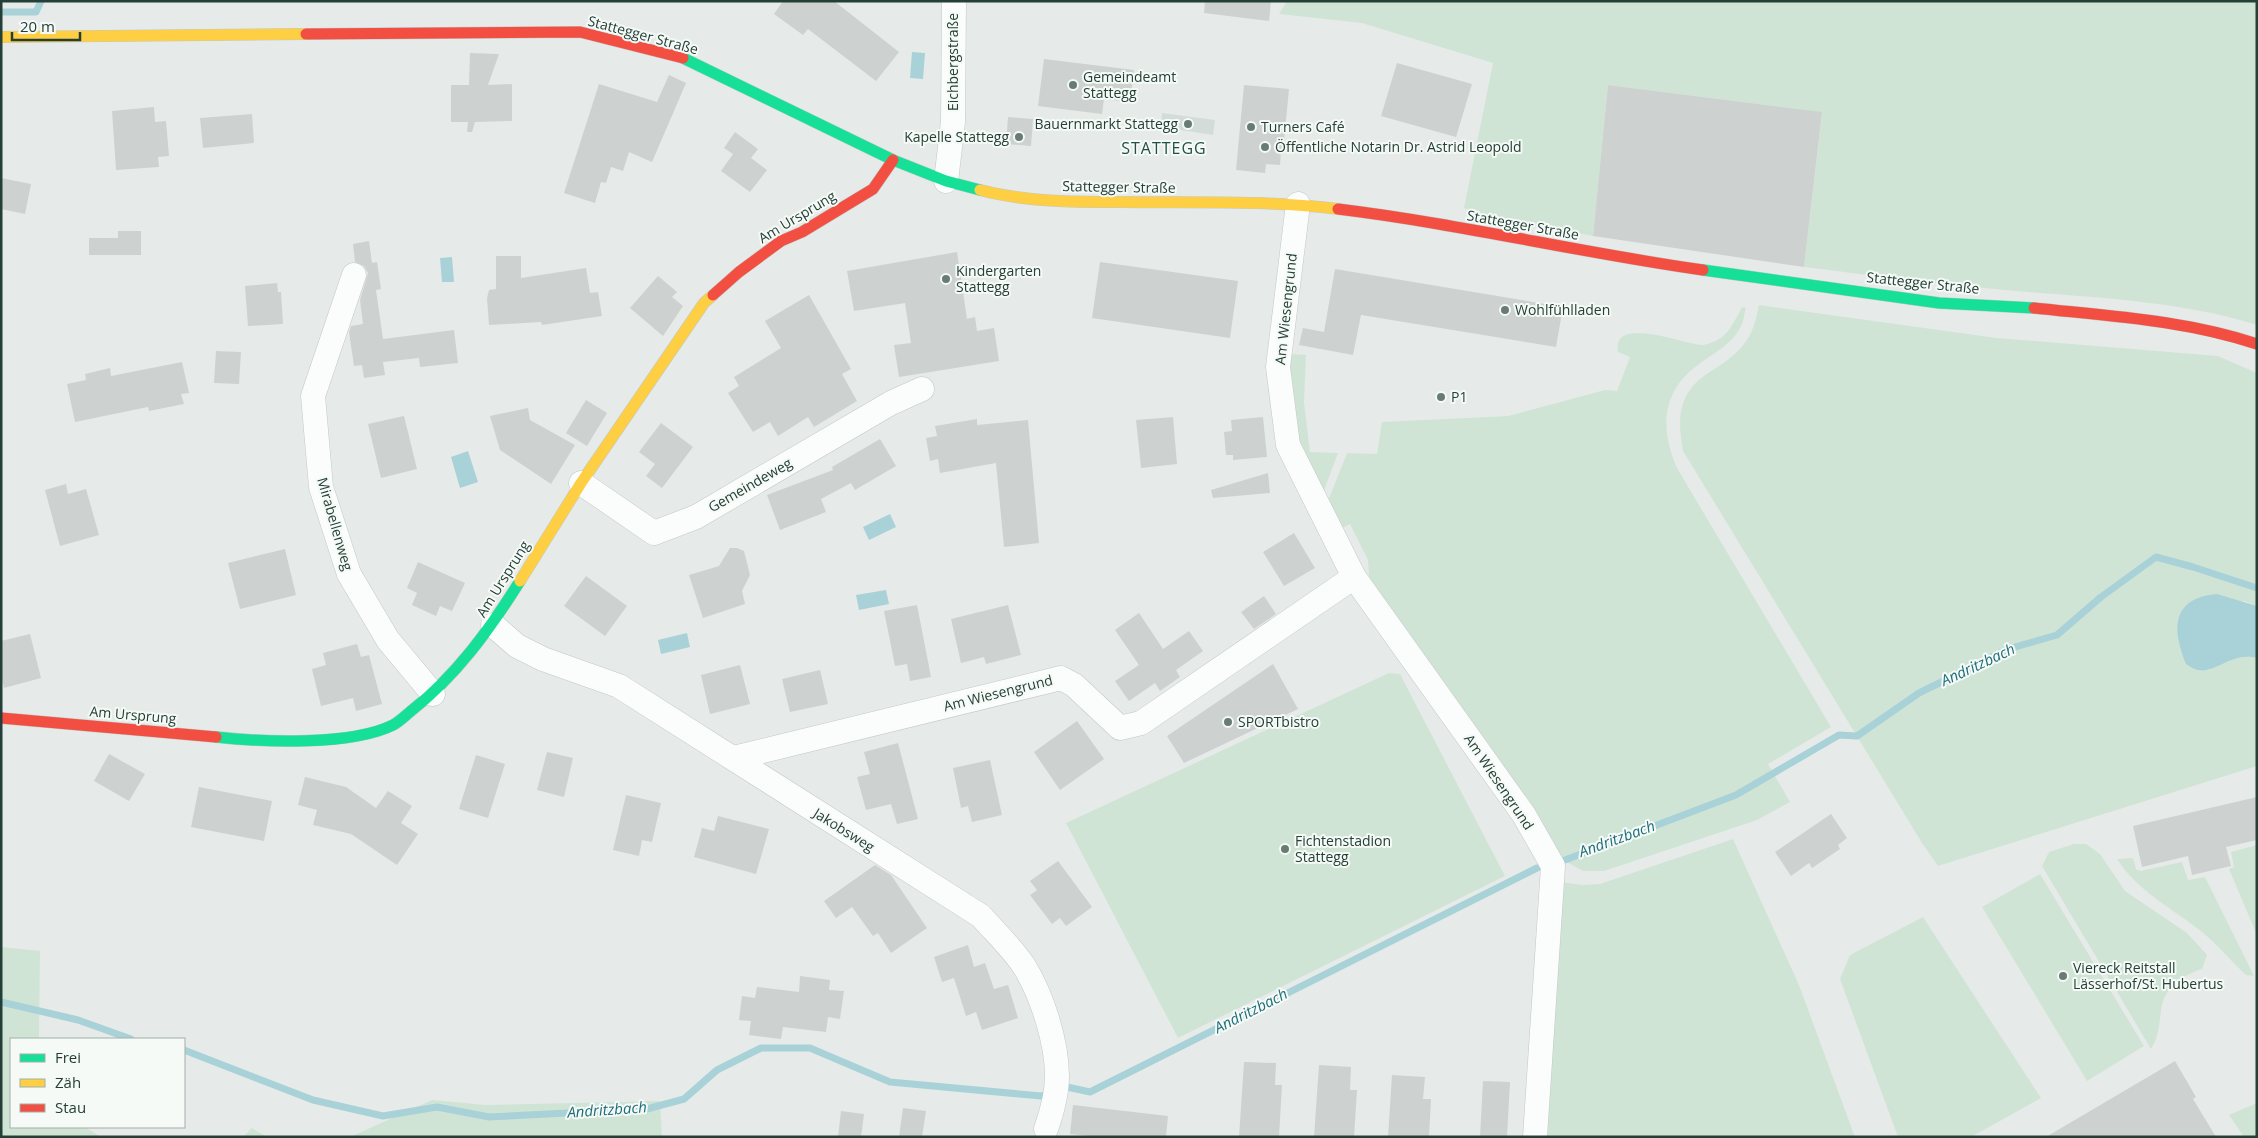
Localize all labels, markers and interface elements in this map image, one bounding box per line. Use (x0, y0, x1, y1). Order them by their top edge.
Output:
scale bar (12, 10, 80, 42)
street label: Stattegger Straße (586, 11, 701, 58)
street label: Eichbergstraße (943, 13, 962, 111)
text: 20 m (20, 16, 55, 36)
place label: Gemeindeamt Stattegg (1083, 67, 1176, 102)
marker: Gemeindeamt Stattegg (1067, 79, 1079, 91)
place label: Bauernmarkt Stattegg (1034, 114, 1178, 133)
place label: Turners Café (1261, 117, 1345, 136)
marker: Bauernmarkt Stattegg (1182, 118, 1194, 130)
marker: Turners Café (1245, 121, 1257, 133)
place label: Kapelle Stattegg (904, 127, 1009, 146)
marker: Kapelle Stattegg (1013, 131, 1025, 143)
district label: STATTEGG (1121, 137, 1207, 159)
place label: Öffentliche Notarin Dr. Astrid Leopold (1275, 137, 1522, 156)
marker: Öffentliche Notarin Dr. Astrid Leopold (1259, 141, 1271, 153)
street label: Stattegger Straße (1062, 176, 1176, 197)
street label: Am Ursprung (755, 186, 839, 247)
street label: Stattegger Straße (1466, 205, 1581, 244)
street label: Am Wiesengrund (1270, 252, 1301, 366)
place label: Kindergarten Stattegg (956, 261, 1041, 296)
street label: Stattegger Straße (1866, 267, 1981, 298)
marker: Kindergarten Stattegg (940, 273, 952, 285)
place label: Wohlfühlladen (1515, 300, 1610, 319)
marker: Wohlfühlladen (1499, 304, 1511, 316)
place label: P1 (1451, 387, 1467, 406)
marker: P1 (1435, 391, 1447, 403)
street label: Gemeindeweg (704, 453, 795, 516)
street label: Mirabellenweg (313, 475, 358, 573)
street label: Am Ursprung (471, 536, 534, 621)
water label: Andritzbach (1936, 638, 2018, 690)
street label: Am Wiesengrund (941, 670, 1054, 715)
street label: Am Ursprung (89, 701, 178, 728)
place label: SPORTbistro (1238, 712, 1319, 731)
marker: SPORTbistro (1222, 716, 1234, 728)
street label: Am Wiesengrund (1460, 730, 1539, 833)
street label: Jakobsweg (808, 802, 879, 856)
water label: Andritzbach (1575, 815, 1657, 861)
place label: Fichtenstadion Stattegg (1295, 831, 1391, 866)
marker: Fichtenstadion Stattegg (1279, 843, 1291, 855)
place label: Viereck Reitstall Lässerhof/St. Hubertus (2073, 958, 2223, 993)
marker: Viereck Reitstall Lässerhof/St. Hubertus (2057, 970, 2069, 982)
water label: Andritzbach (1210, 983, 1291, 1038)
legend (10, 1038, 185, 1128)
text: Frei (55, 1047, 81, 1067)
text: Zäh (55, 1072, 81, 1092)
water label: Andritzbach (566, 1096, 647, 1122)
text: Stau (55, 1097, 86, 1117)

